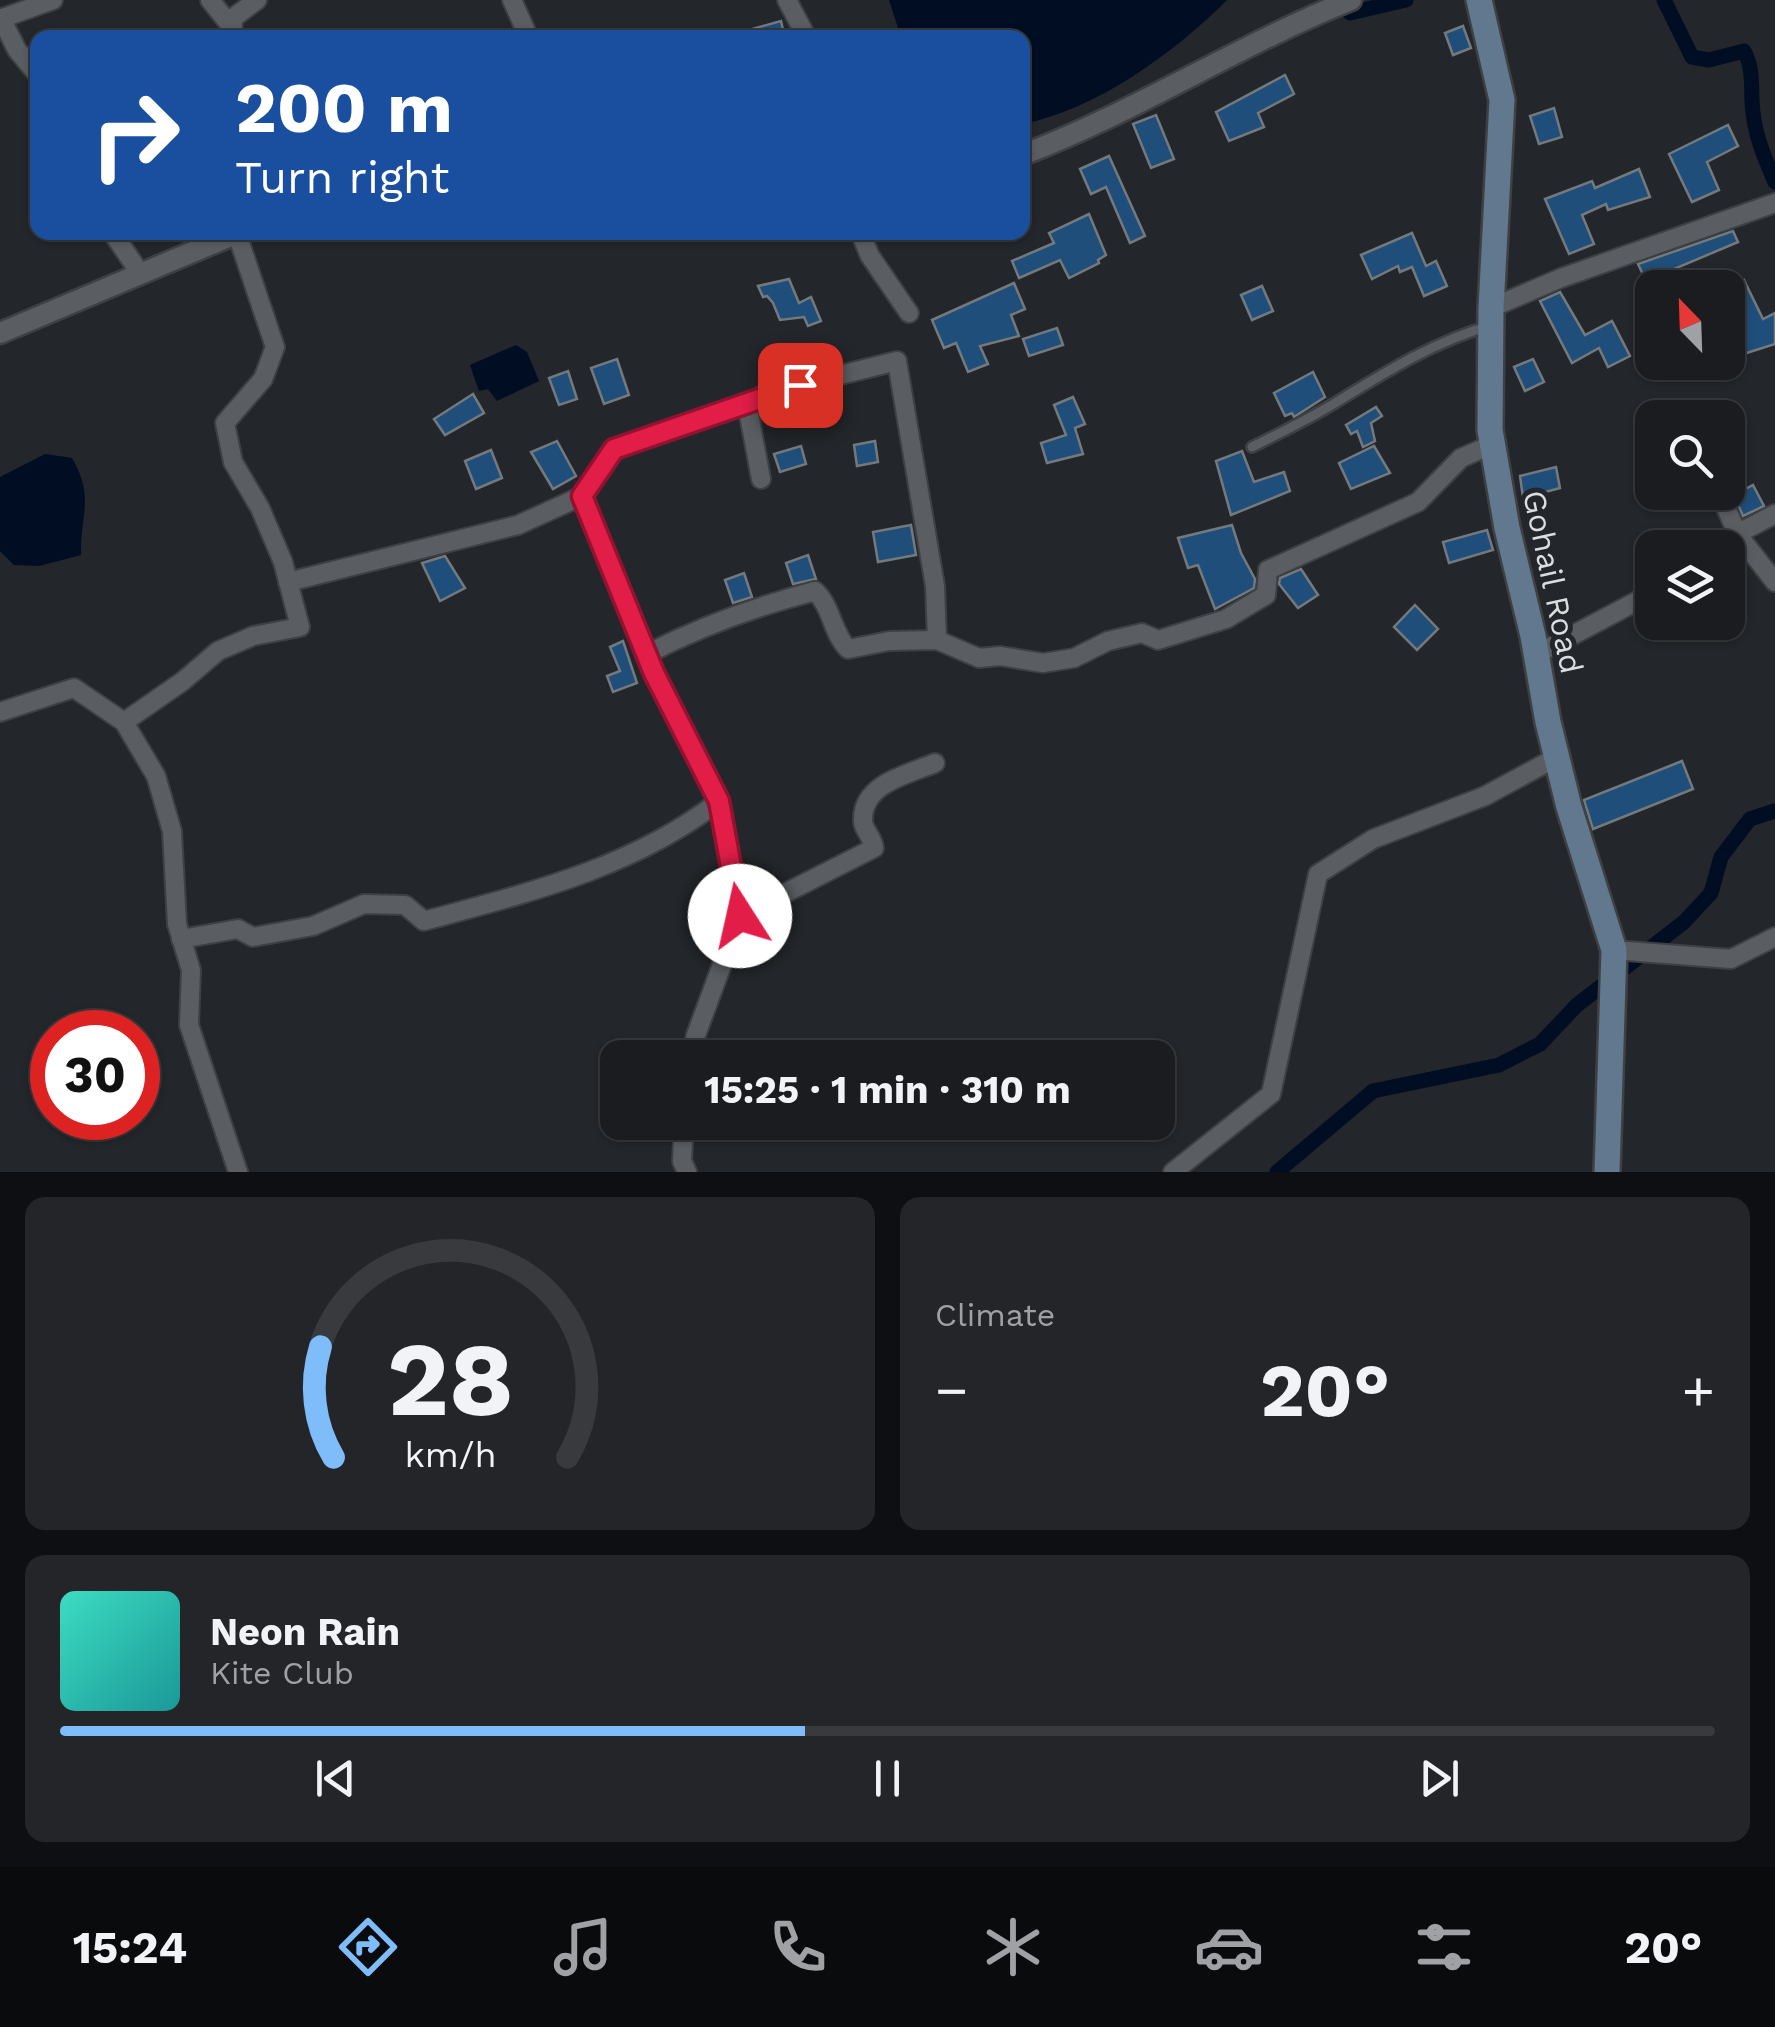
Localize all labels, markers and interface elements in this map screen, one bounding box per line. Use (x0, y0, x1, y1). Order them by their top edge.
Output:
text: 200 m (235, 67, 453, 149)
icon: right (70, 70, 200, 200)
text: Turn right (235, 151, 449, 204)
north arrow (1635, 270, 1745, 380)
map controls (1635, 270, 1745, 640)
pin (758, 343, 843, 428)
icon: arrive (773, 358, 828, 413)
button: search (1635, 400, 1745, 510)
street label: Gohail Road (1515, 487, 1591, 677)
button: layers (1635, 530, 1745, 640)
position arrow (688, 864, 792, 968)
speed limit sign: 30 (30, 1010, 160, 1140)
text: 15:25 · 1 min · 310 m (704, 1068, 1071, 1112)
text: Climate (935, 1296, 1055, 1334)
text: 28 (386, 1318, 514, 1440)
text: 20° (1260, 1346, 1390, 1434)
text: − (935, 1358, 968, 1422)
text: + (1682, 1358, 1715, 1422)
text: km/h (404, 1434, 496, 1476)
text: Neon Rain (210, 1610, 400, 1654)
text: Kite Club (210, 1654, 354, 1692)
icon: previous (308, 1751, 363, 1806)
icon: pause (860, 1751, 915, 1806)
icon: next (1412, 1751, 1467, 1806)
icon: directions (333, 1912, 403, 1982)
icon: music (548, 1912, 618, 1982)
icon: phone (763, 1912, 833, 1982)
icon: climate (978, 1912, 1048, 1982)
icon: car (1194, 1912, 1264, 1982)
icon: filters (1409, 1912, 1479, 1982)
text: 15:24 (73, 1921, 187, 1974)
text: 20° (1624, 1921, 1702, 1974)

